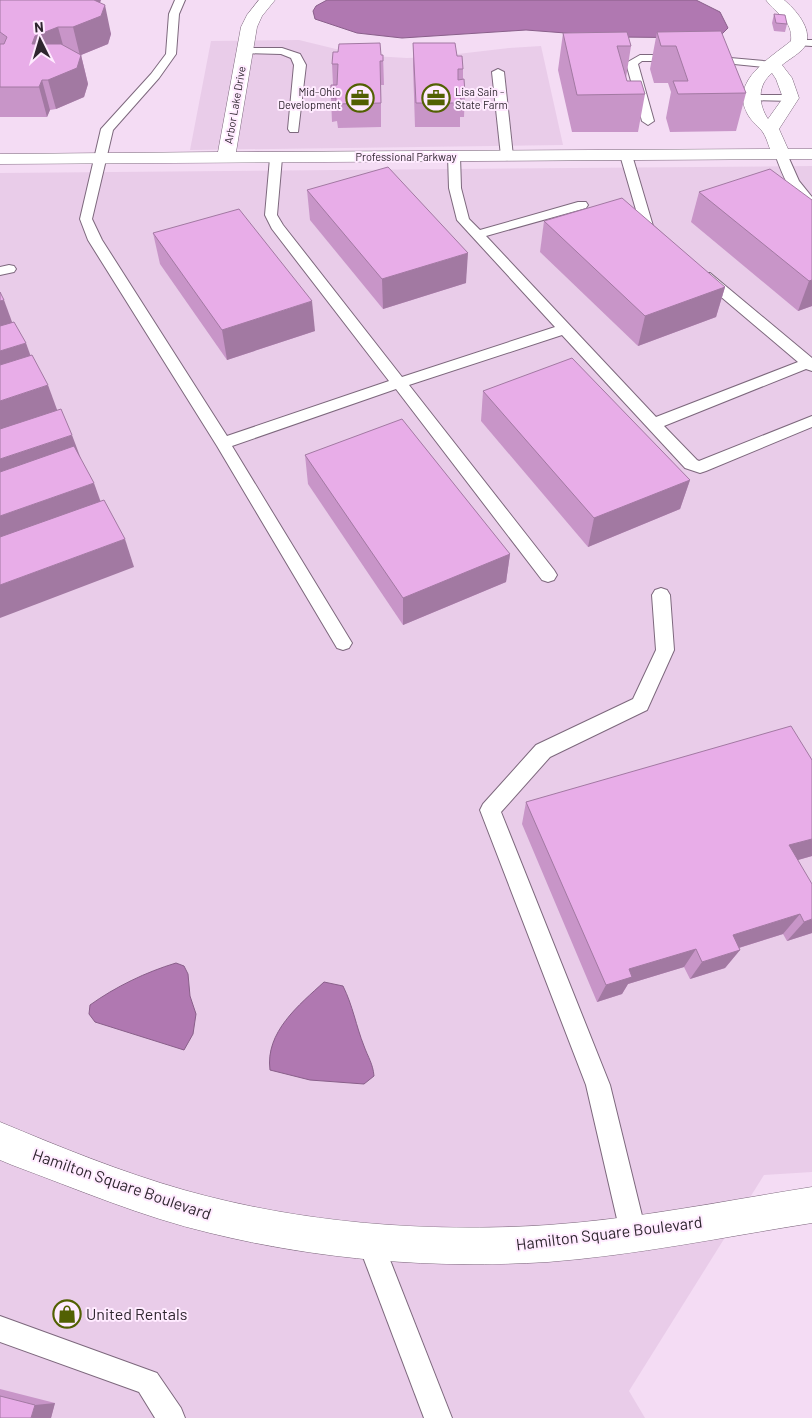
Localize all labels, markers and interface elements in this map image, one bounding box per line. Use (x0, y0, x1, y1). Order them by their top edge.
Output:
north arrow (15, 15, 65, 65)
text: N (33, 18, 44, 35)
street label: Arbor Lake Drive (221, 65, 248, 145)
office icon: Mid-Ohio Development (345, 83, 375, 113)
office icon: Lisa Sain - State Farm (421, 83, 451, 113)
place label: Mid-Ohio Development (278, 85, 341, 111)
place label: Lisa Sain - State Farm (455, 85, 508, 111)
street label: Professional Parkway (355, 150, 457, 163)
street label: Hamilton Square Boulevard (30, 1144, 214, 1223)
street label: Hamilton Square Boulevard (515, 1212, 703, 1253)
shop icon: United Rentals (52, 1299, 82, 1329)
place label: United Rentals (86, 1304, 187, 1323)

